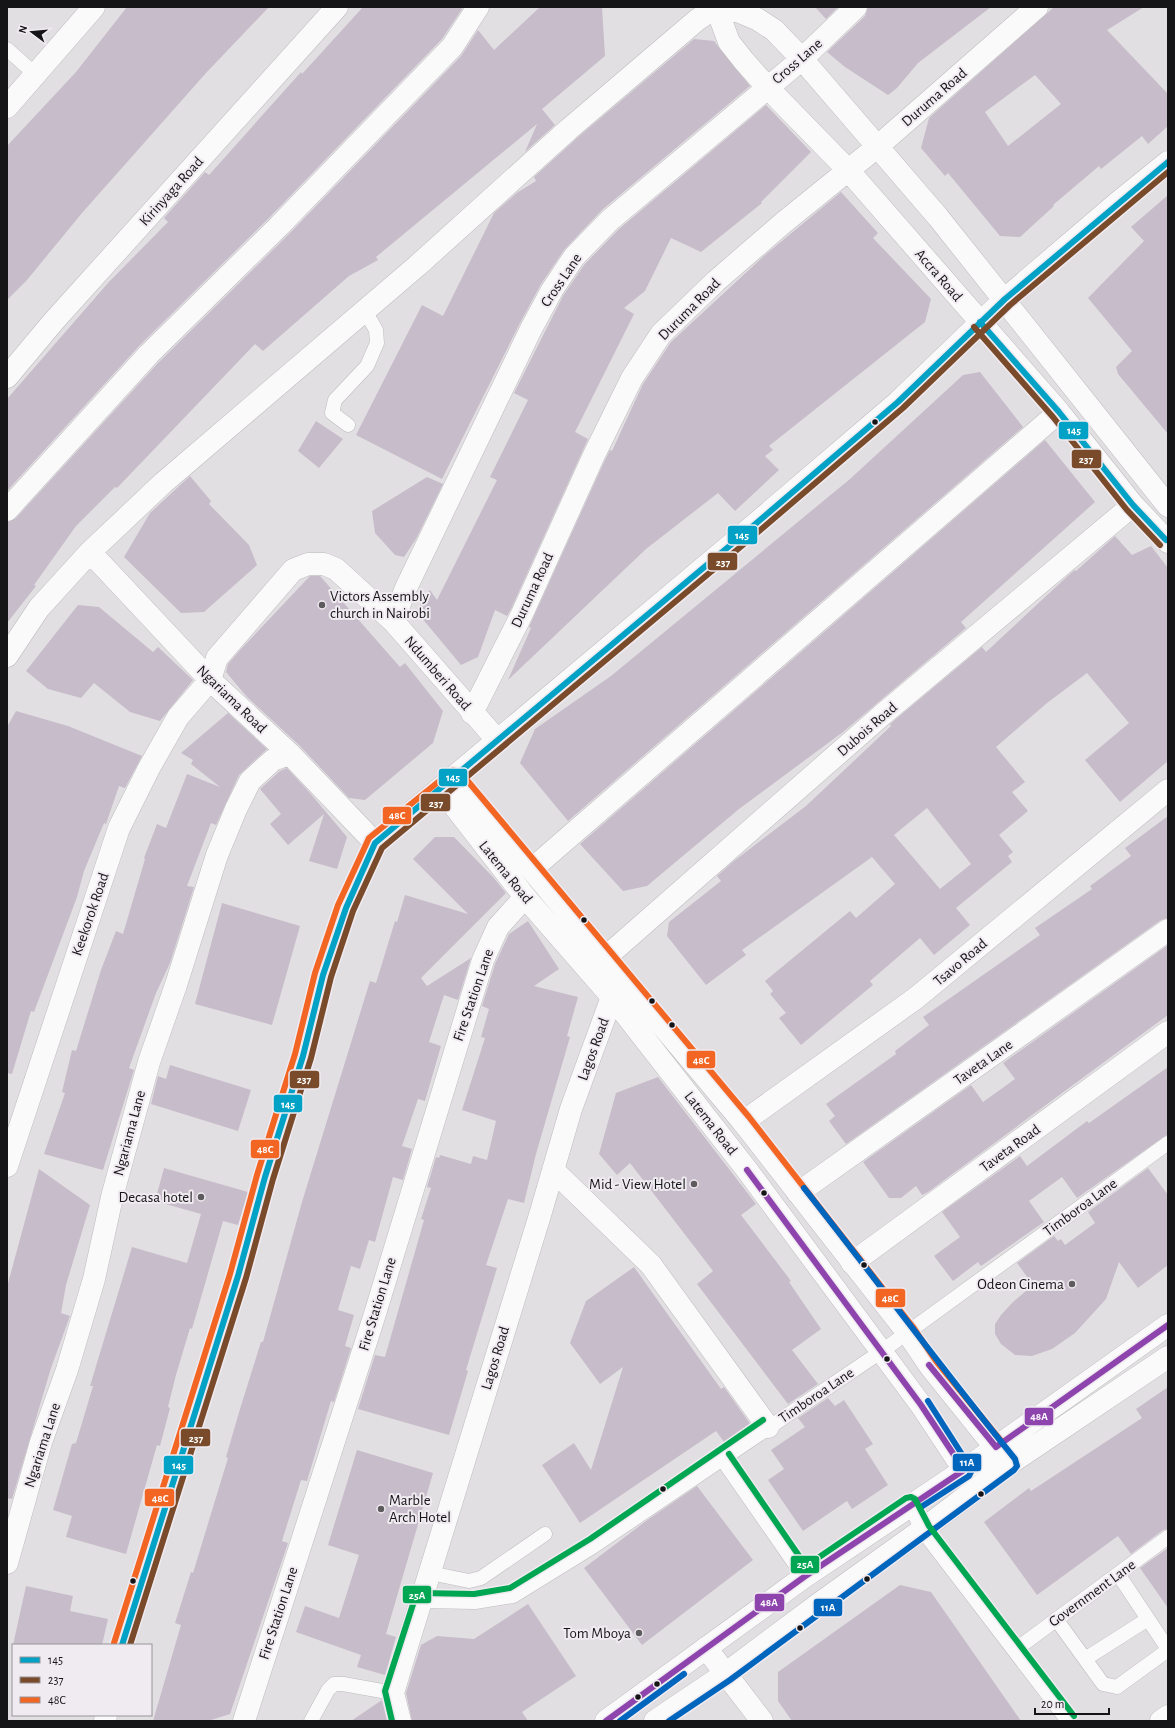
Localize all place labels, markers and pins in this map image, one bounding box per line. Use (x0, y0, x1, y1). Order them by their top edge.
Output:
unlabelled marker (870, 417, 880, 427)
place label: Victors Assembly church in Nairobi (330, 589, 430, 621)
marker: Victors Assembly church in Nairobi (317, 600, 327, 610)
unlabelled marker (579, 915, 589, 925)
unlabelled marker (647, 996, 657, 1006)
unlabelled marker (667, 1020, 677, 1030)
place label: Mid - View Hotel (589, 1177, 686, 1192)
marker: Mid - View Hotel (689, 1179, 699, 1189)
unlabelled marker (759, 1188, 769, 1198)
place label: Decasa hotel (119, 1190, 193, 1205)
marker: Decasa hotel (196, 1192, 206, 1202)
unlabelled marker (859, 1260, 869, 1270)
place label: Odeon Cinema (977, 1277, 1064, 1292)
marker: Odeon Cinema (1067, 1279, 1077, 1289)
unlabelled marker (882, 1354, 892, 1364)
unlabelled marker (658, 1484, 668, 1494)
unlabelled marker (976, 1489, 986, 1499)
place label: Marble Arch Hotel (389, 1493, 451, 1525)
marker: Marble Arch Hotel (376, 1504, 386, 1514)
unlabelled marker (862, 1574, 872, 1584)
unlabelled marker (128, 1576, 138, 1586)
unlabelled marker (795, 1623, 805, 1633)
place label: Tom Mboya (563, 1626, 631, 1641)
marker: Tom Mboya (634, 1628, 644, 1638)
unlabelled marker (652, 1679, 662, 1689)
unlabelled marker (633, 1692, 643, 1702)

